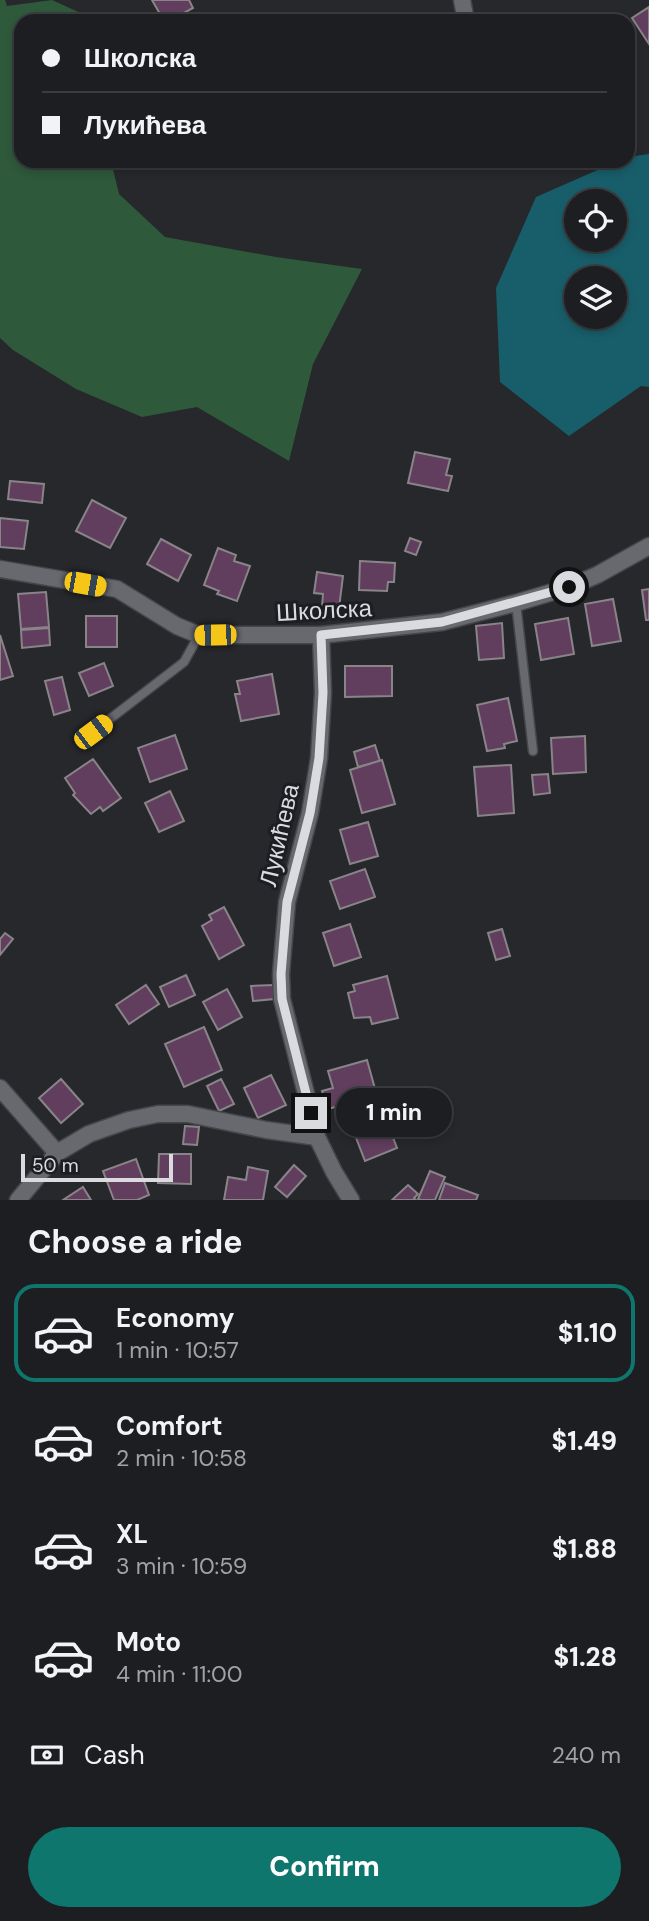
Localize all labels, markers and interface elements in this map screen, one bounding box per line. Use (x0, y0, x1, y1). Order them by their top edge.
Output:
text: Школска (84, 41, 196, 75)
text: Лукићева (84, 108, 206, 142)
map controls (564, 189, 627, 329)
button: locate (564, 189, 627, 252)
button: layers (564, 266, 627, 329)
car (63, 570, 108, 598)
route start (553, 571, 585, 603)
street label: Школска (275, 592, 373, 628)
car (194, 624, 237, 646)
car (70, 711, 117, 753)
street label: Лукићева (252, 780, 306, 889)
callout: 1 min (336, 1088, 451, 1138)
route end (295, 1097, 327, 1129)
text: 1 min (366, 1097, 422, 1127)
scale bar (21, 1151, 173, 1183)
text: 50 m (32, 1153, 79, 1178)
text: Choose a ride (28, 1221, 243, 1263)
text: Economy (116, 1301, 234, 1335)
icon: car (32, 1302, 95, 1365)
text: $1.10 (558, 1316, 617, 1350)
text: 1 min · 10:57 (116, 1335, 239, 1365)
text: Comfort (116, 1409, 222, 1443)
icon: car (32, 1410, 95, 1473)
text: $1.49 (551, 1424, 617, 1458)
text: 2 min · 10:58 (116, 1443, 247, 1473)
text: XL (116, 1517, 148, 1551)
icon: car (32, 1518, 95, 1581)
text: $1.88 (552, 1532, 617, 1566)
text: 3 min · 10:59 (116, 1551, 247, 1581)
text: Moto (116, 1625, 181, 1659)
icon: car (32, 1626, 95, 1689)
text: $1.28 (554, 1640, 617, 1674)
text: 4 min · 11:00 (116, 1659, 243, 1689)
icon: cash (28, 1736, 66, 1774)
text: Cash (84, 1738, 145, 1772)
text: 240 m (552, 1740, 621, 1770)
button: Confirm (28, 1827, 621, 1907)

